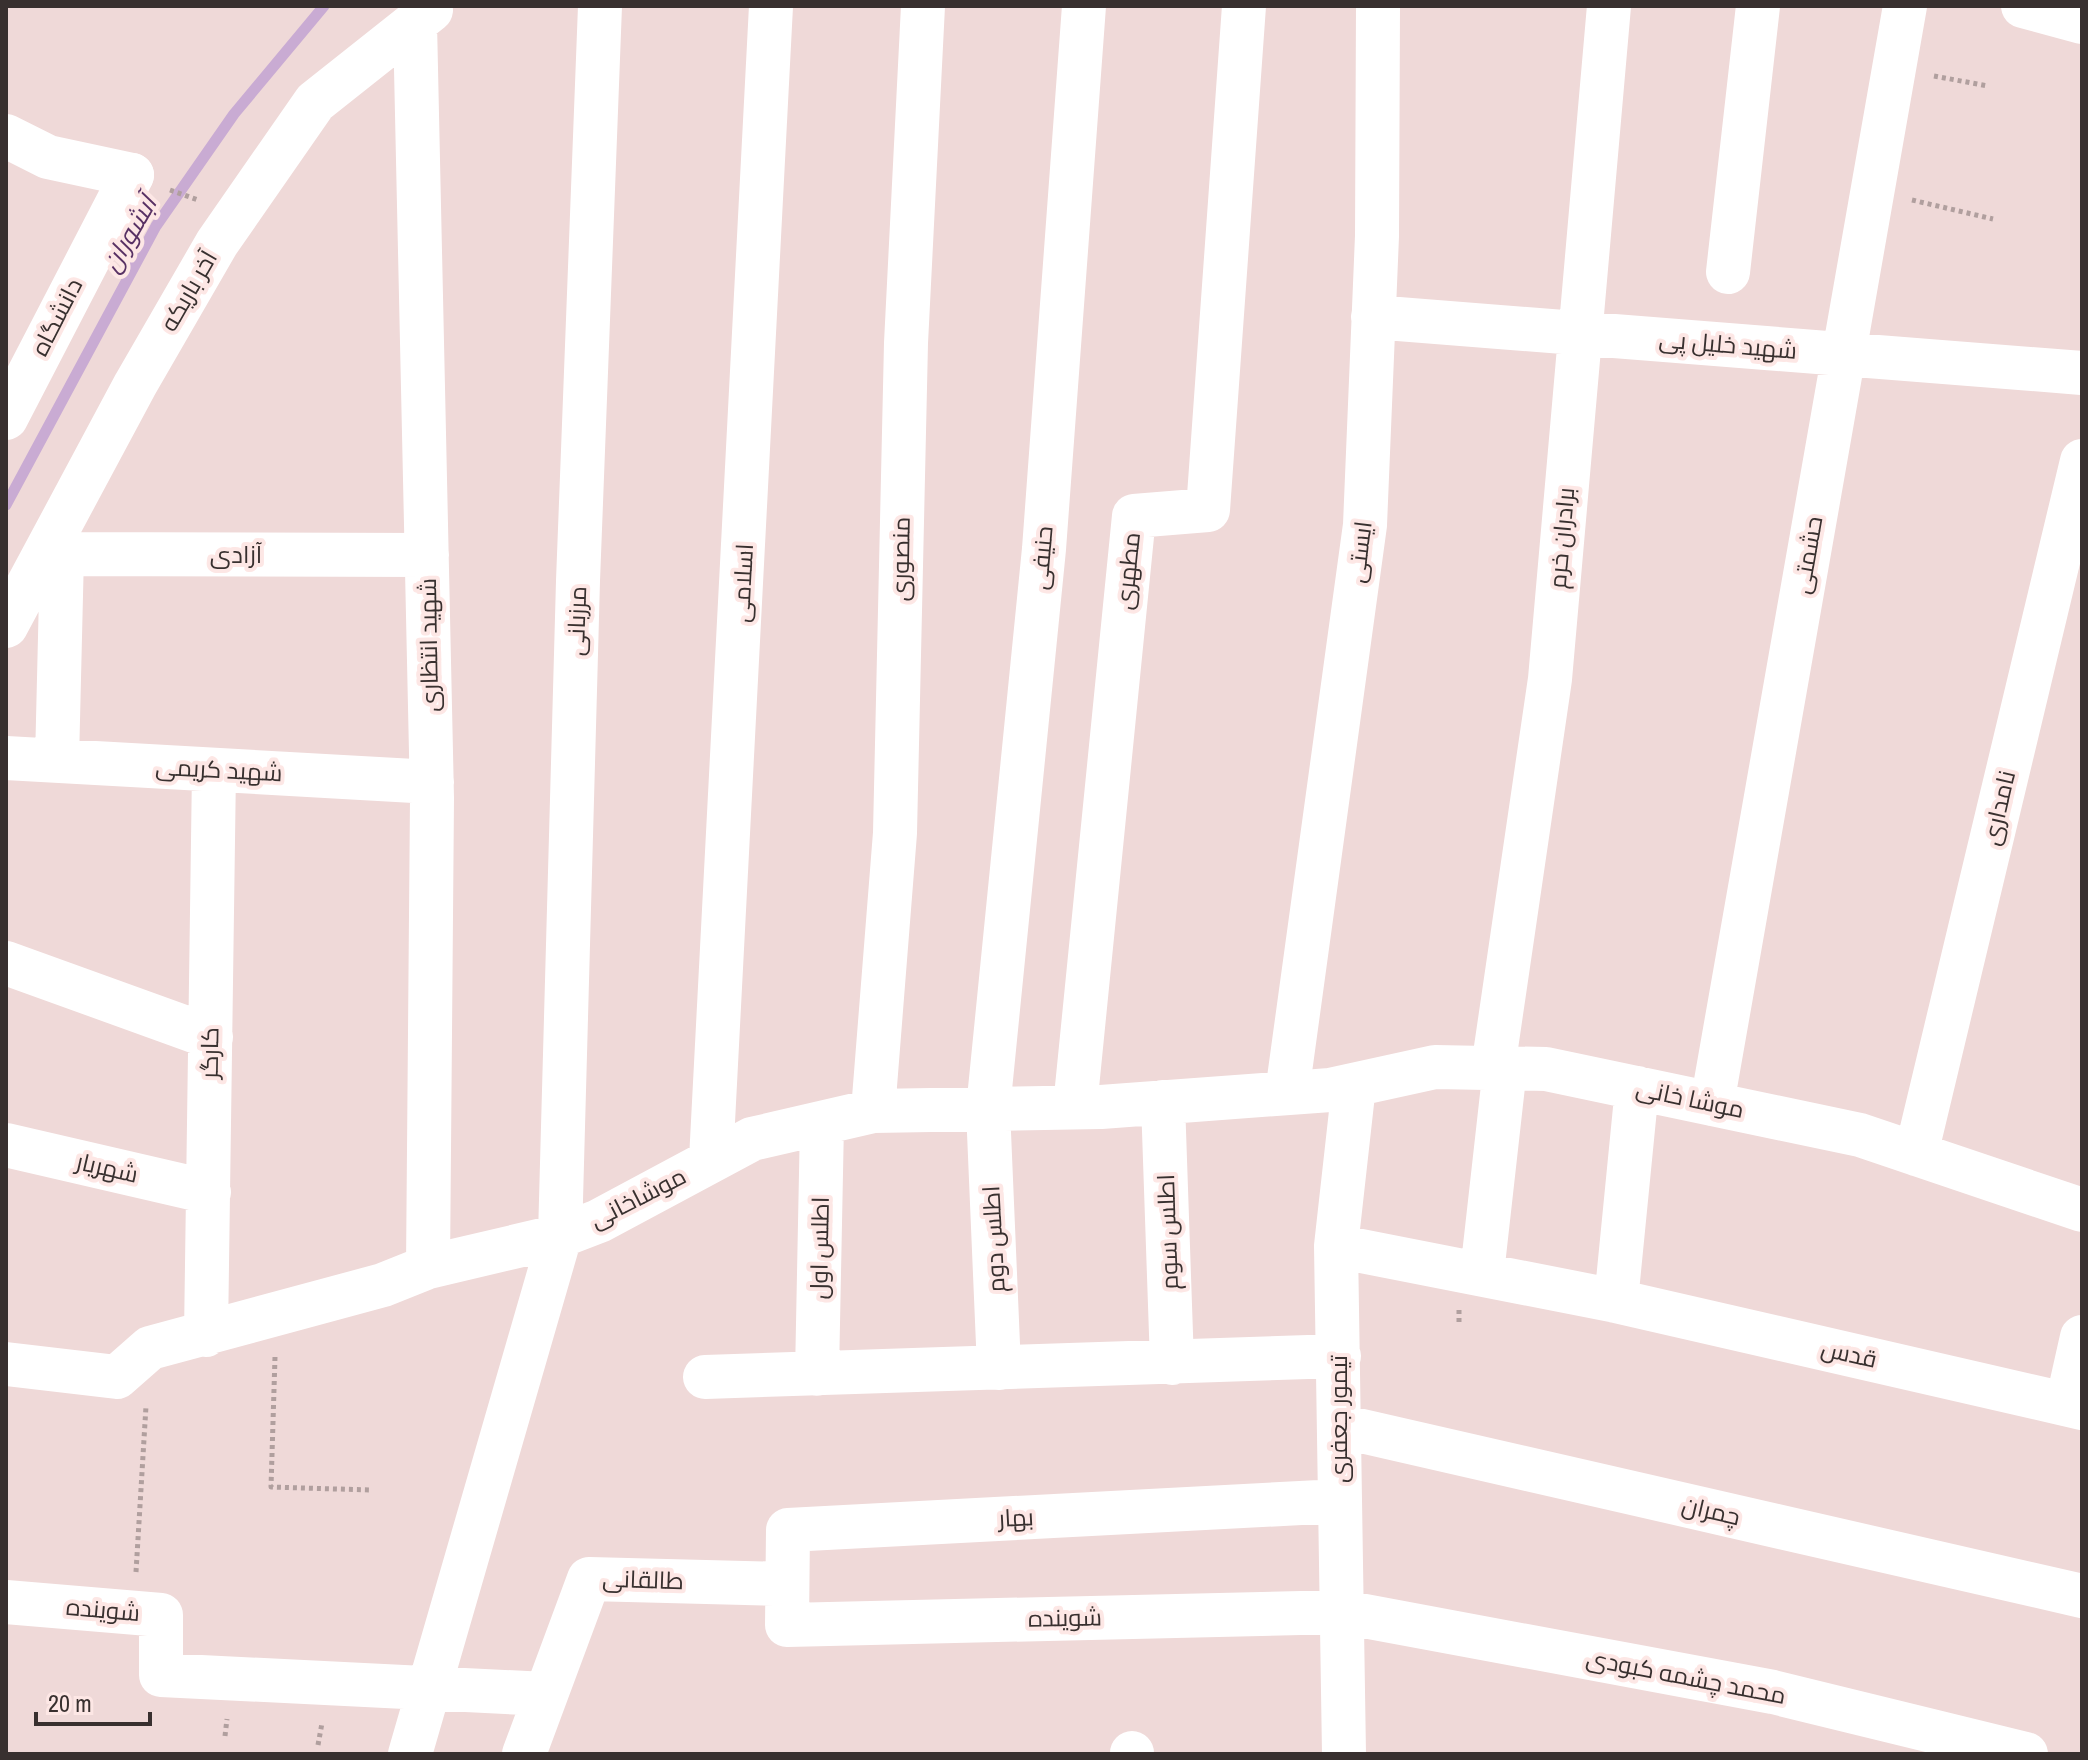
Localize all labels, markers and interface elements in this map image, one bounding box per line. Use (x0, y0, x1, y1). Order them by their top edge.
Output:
water label: آبشوران (93, 185, 167, 278)
street label: آخر باریکه (152, 244, 224, 337)
street label: دانشگاه (23, 272, 89, 361)
street label: شهید خلیل پی (1658, 322, 1799, 367)
street label: برادران خرم (1541, 486, 1582, 590)
street label: حشمتی (1784, 513, 1830, 596)
street label: منصوری (883, 516, 917, 602)
street label: ایستی (1339, 519, 1379, 584)
street label: حنیفی (1022, 525, 1060, 591)
street label: مطهری (1107, 530, 1147, 611)
street label: آزادی (210, 538, 263, 570)
street label: اسلامی (724, 543, 760, 623)
street label: شهید انتظاری (411, 578, 445, 712)
street label: مرزبانی (559, 585, 593, 657)
street label: شهید کریمی (155, 750, 283, 788)
street label: نامداری (1974, 767, 2022, 848)
street label: کارگر (193, 1027, 225, 1081)
street label: موشا خانی (1633, 1071, 1747, 1125)
street label: شهریار (71, 1144, 141, 1190)
street label: موشاخانی (584, 1159, 691, 1235)
street label: اطلس سوم (1149, 1174, 1186, 1290)
street label: اطلس دوم (974, 1185, 1013, 1293)
street label: اطلس اول (802, 1196, 836, 1300)
street label: قدس (1818, 1331, 1880, 1375)
street label: تیمور جعفری (1322, 1354, 1354, 1483)
street label: چمران (1679, 1488, 1744, 1533)
street label: بهار (995, 1500, 1035, 1534)
street label: طالقانی (602, 1562, 684, 1596)
street label: شوینده (65, 1590, 141, 1628)
street label: شوینده (1028, 1600, 1102, 1634)
street label: محمد چشمه کبودی (1583, 1641, 1789, 1712)
scale bar (36, 1676, 150, 1726)
text: 20 m (48, 1687, 92, 1719)

